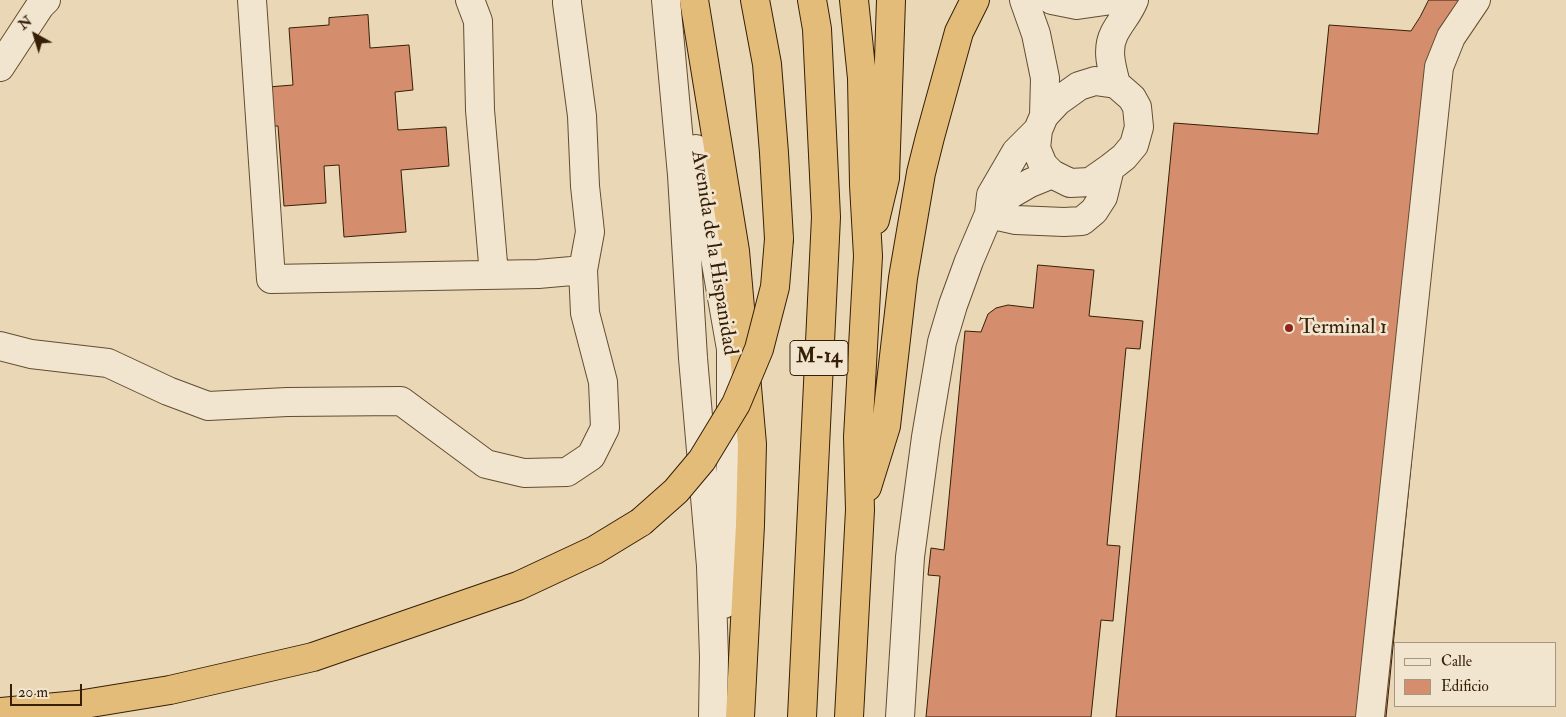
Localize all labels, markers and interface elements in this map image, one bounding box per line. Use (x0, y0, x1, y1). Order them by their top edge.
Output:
north arrow (10, 10, 60, 60)
text: N (15, 12, 35, 34)
street label: Avenida de la Hispanidad (684, 149, 742, 357)
place label: Terminal 1 (1299, 315, 1387, 341)
marker: Terminal 1 (1283, 322, 1295, 334)
road number: M-14 (790, 340, 848, 376)
legend (1394, 642, 1556, 707)
text: Calle (1441, 652, 1472, 671)
scale bar (12, 674, 85, 706)
text: Edificio (1441, 677, 1489, 696)
text: 20 m (18, 683, 48, 702)

